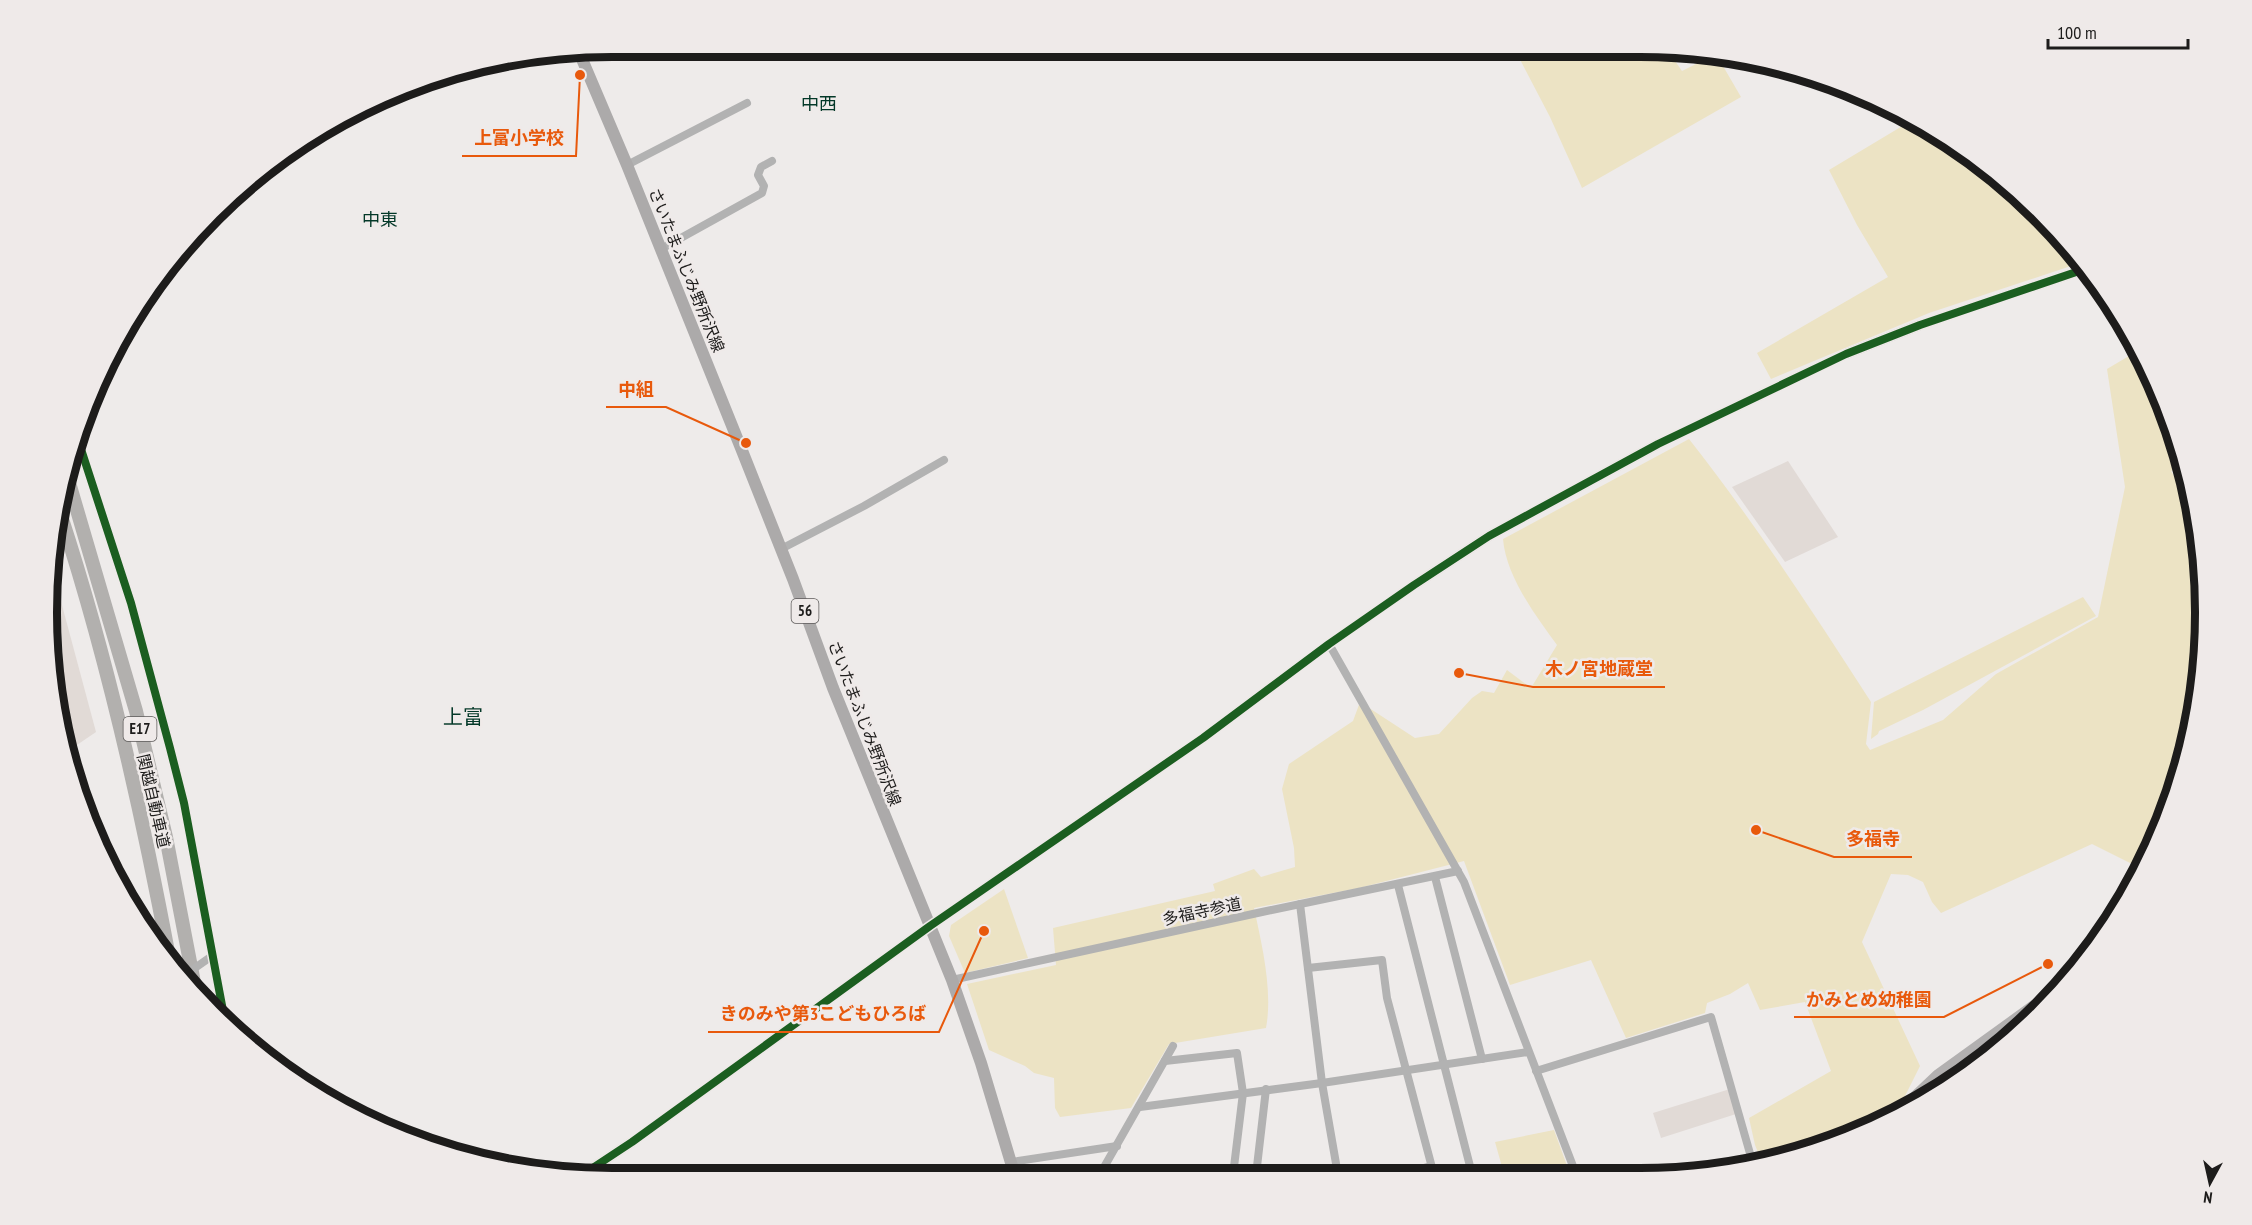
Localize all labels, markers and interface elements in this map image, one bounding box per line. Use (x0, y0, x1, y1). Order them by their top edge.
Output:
scale bar (2048, 12, 2188, 50)
text: 100 m (2057, 21, 2097, 44)
district label: 中西 (801, 92, 837, 115)
callout: 上富小学校 (462, 120, 576, 156)
text: 上富小学校 (474, 126, 564, 149)
street label: さいたまふじみ野所沢線 (645, 185, 729, 355)
district label: 中東 (362, 208, 398, 231)
callout: 中組 (606, 371, 666, 407)
text: 中組 (618, 378, 654, 401)
road number: 56 (792, 599, 818, 623)
street label: さいたまふじみ野所沢線 (824, 637, 906, 809)
callout: 木ノ宮地蔵堂 (1533, 651, 1665, 687)
text: 木ノ宮地蔵堂 (1545, 657, 1653, 680)
district label: 上富 (443, 704, 483, 730)
road number: E17 (124, 717, 156, 741)
street label: 関越自動車道 (133, 752, 175, 850)
callout: 多福寺 (1834, 821, 1912, 857)
text: 多福寺 (1846, 827, 1900, 850)
street label: 多福寺参道 (1161, 893, 1243, 929)
callout: かみとめ幼稚園 (1794, 981, 1944, 1017)
text: かみとめ幼稚園 (1806, 988, 1932, 1011)
callout: きのみや第3こどもひろば (708, 996, 939, 1032)
text: きのみや第3こどもひろば (720, 1002, 926, 1025)
north arrow (2180, 1153, 2240, 1213)
text: N (2202, 1187, 2214, 1208)

